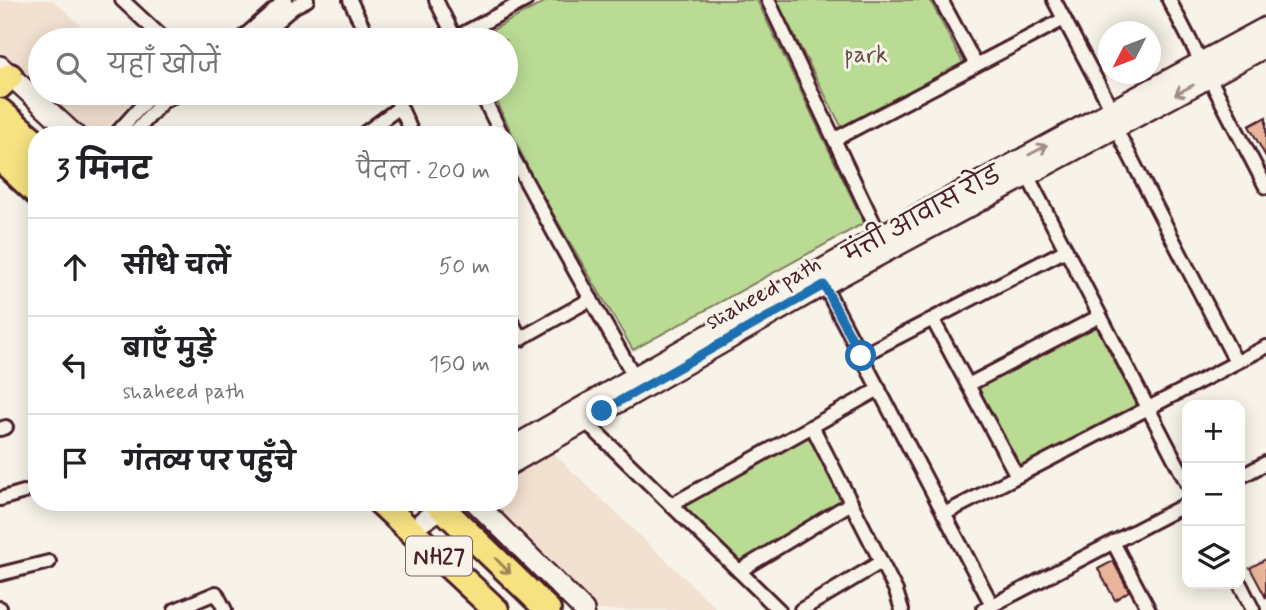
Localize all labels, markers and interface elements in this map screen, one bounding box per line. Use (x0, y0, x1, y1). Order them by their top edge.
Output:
north arrow (1098, 21, 1161, 84)
search box (28, 28, 518, 105)
park label: park (844, 40, 888, 71)
icon: search (52, 48, 90, 86)
text: यहाँ खोजें (108, 49, 220, 83)
one-way arrow (1174, 84, 1195, 97)
one-way arrow (1027, 143, 1048, 157)
text: 3 मिनट (56, 151, 150, 190)
street label: मंत्ती आवास रोड (835, 155, 1008, 272)
text: पैदल · 200 m (356, 157, 490, 187)
icon: ahead (56, 248, 94, 286)
street label: shaheed path (701, 249, 827, 338)
text: सीधे चलें (123, 250, 230, 284)
text: 50 m (439, 252, 490, 282)
text: बाएँ मुड़ें (123, 333, 215, 367)
route start (845, 340, 876, 371)
icon: left (56, 346, 94, 384)
text: 150 m (429, 350, 490, 380)
text: shaheed path (123, 377, 245, 407)
route end (586, 395, 617, 426)
map controls (1182, 400, 1245, 589)
button: + (1182, 400, 1245, 463)
icon: arrive (56, 444, 94, 482)
text: गंतव्य पर पहुँचे (123, 446, 295, 480)
button: − (1182, 463, 1245, 526)
button: layers (1182, 526, 1245, 589)
road number: NH27 (406, 536, 472, 576)
one-way arrow (494, 558, 511, 575)

